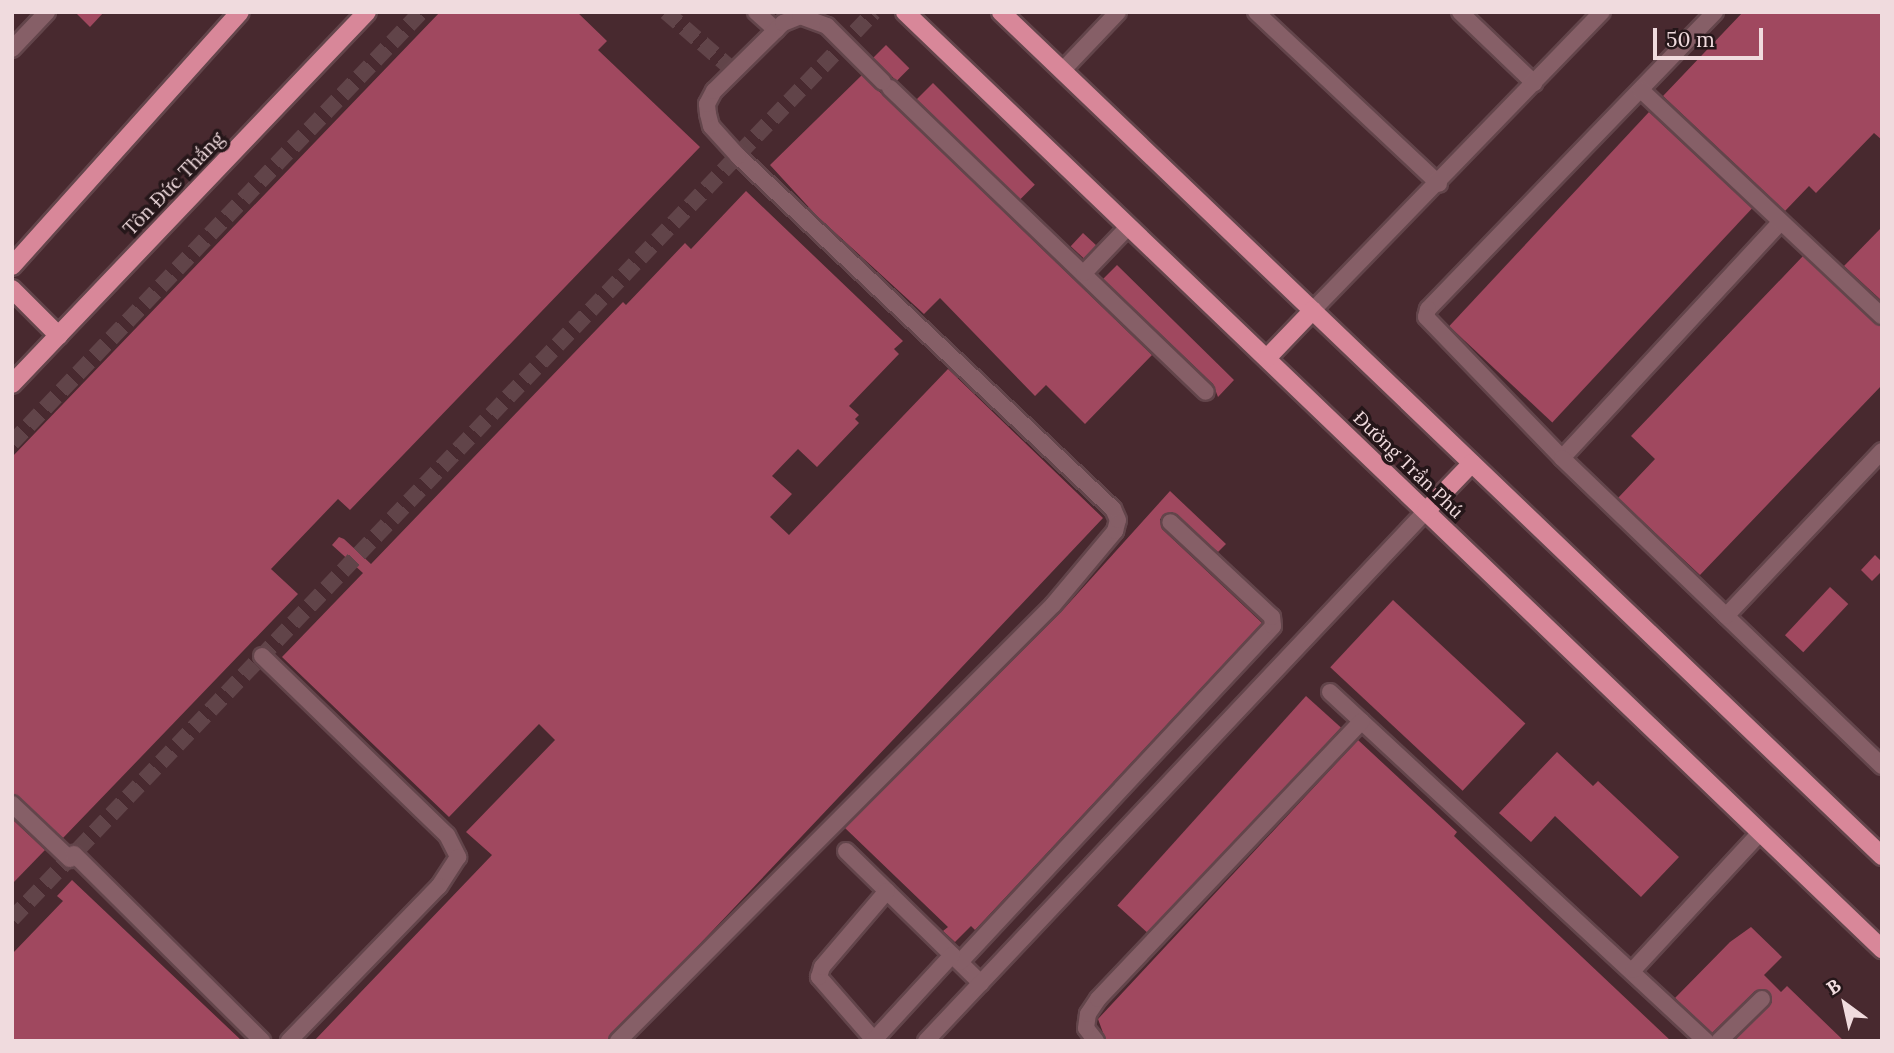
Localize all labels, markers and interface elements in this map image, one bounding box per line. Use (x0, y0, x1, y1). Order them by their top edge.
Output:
scale bar (1656, 14, 1766, 58)
text: 50 m (1666, 26, 1715, 53)
street label: Tôn Đức Thắng (119, 128, 229, 240)
street label: Đường Trần Phú (1348, 407, 1468, 523)
north arrow (1810, 969, 1880, 1039)
text: B (1822, 973, 1845, 1000)

